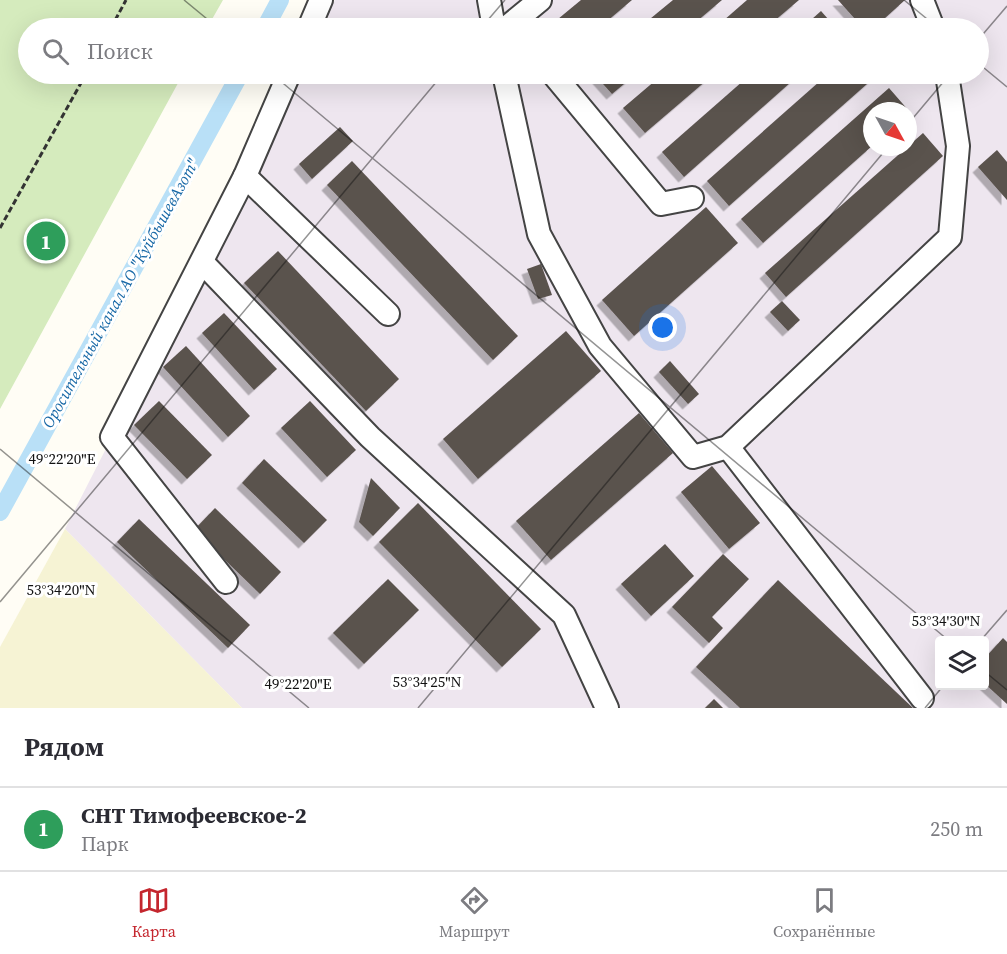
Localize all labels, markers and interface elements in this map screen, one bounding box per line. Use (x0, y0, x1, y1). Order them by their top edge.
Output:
search box (18, 18, 989, 84)
icon: search (39, 35, 72, 68)
text: Поиск (87, 36, 153, 66)
north arrow (863, 102, 917, 156)
water label: Оросительный канал АО "КуйбышевАзот" (36, 154, 204, 432)
pin: 1 (26, 218, 66, 264)
your location (648, 313, 677, 342)
text: 49°22'20"E (28, 448, 96, 469)
text: 53°34'20"N (26, 579, 96, 600)
text: 53°34'30"N (911, 610, 981, 631)
map controls (935, 636, 989, 690)
button: layers (935, 636, 989, 690)
text: 53°34'25"N (392, 671, 462, 692)
text: 49°22'20"E (264, 673, 332, 694)
text: Рядом (24, 729, 104, 765)
text: СНТ Тимофеевское-2 (81, 800, 307, 830)
text: 1 (38, 815, 49, 843)
text: 250 m (930, 815, 983, 843)
text: Парк (81, 830, 129, 858)
tab: Карта (132, 884, 176, 942)
tab: Маршрут (439, 884, 510, 942)
tab: Сохранённые (773, 884, 875, 942)

